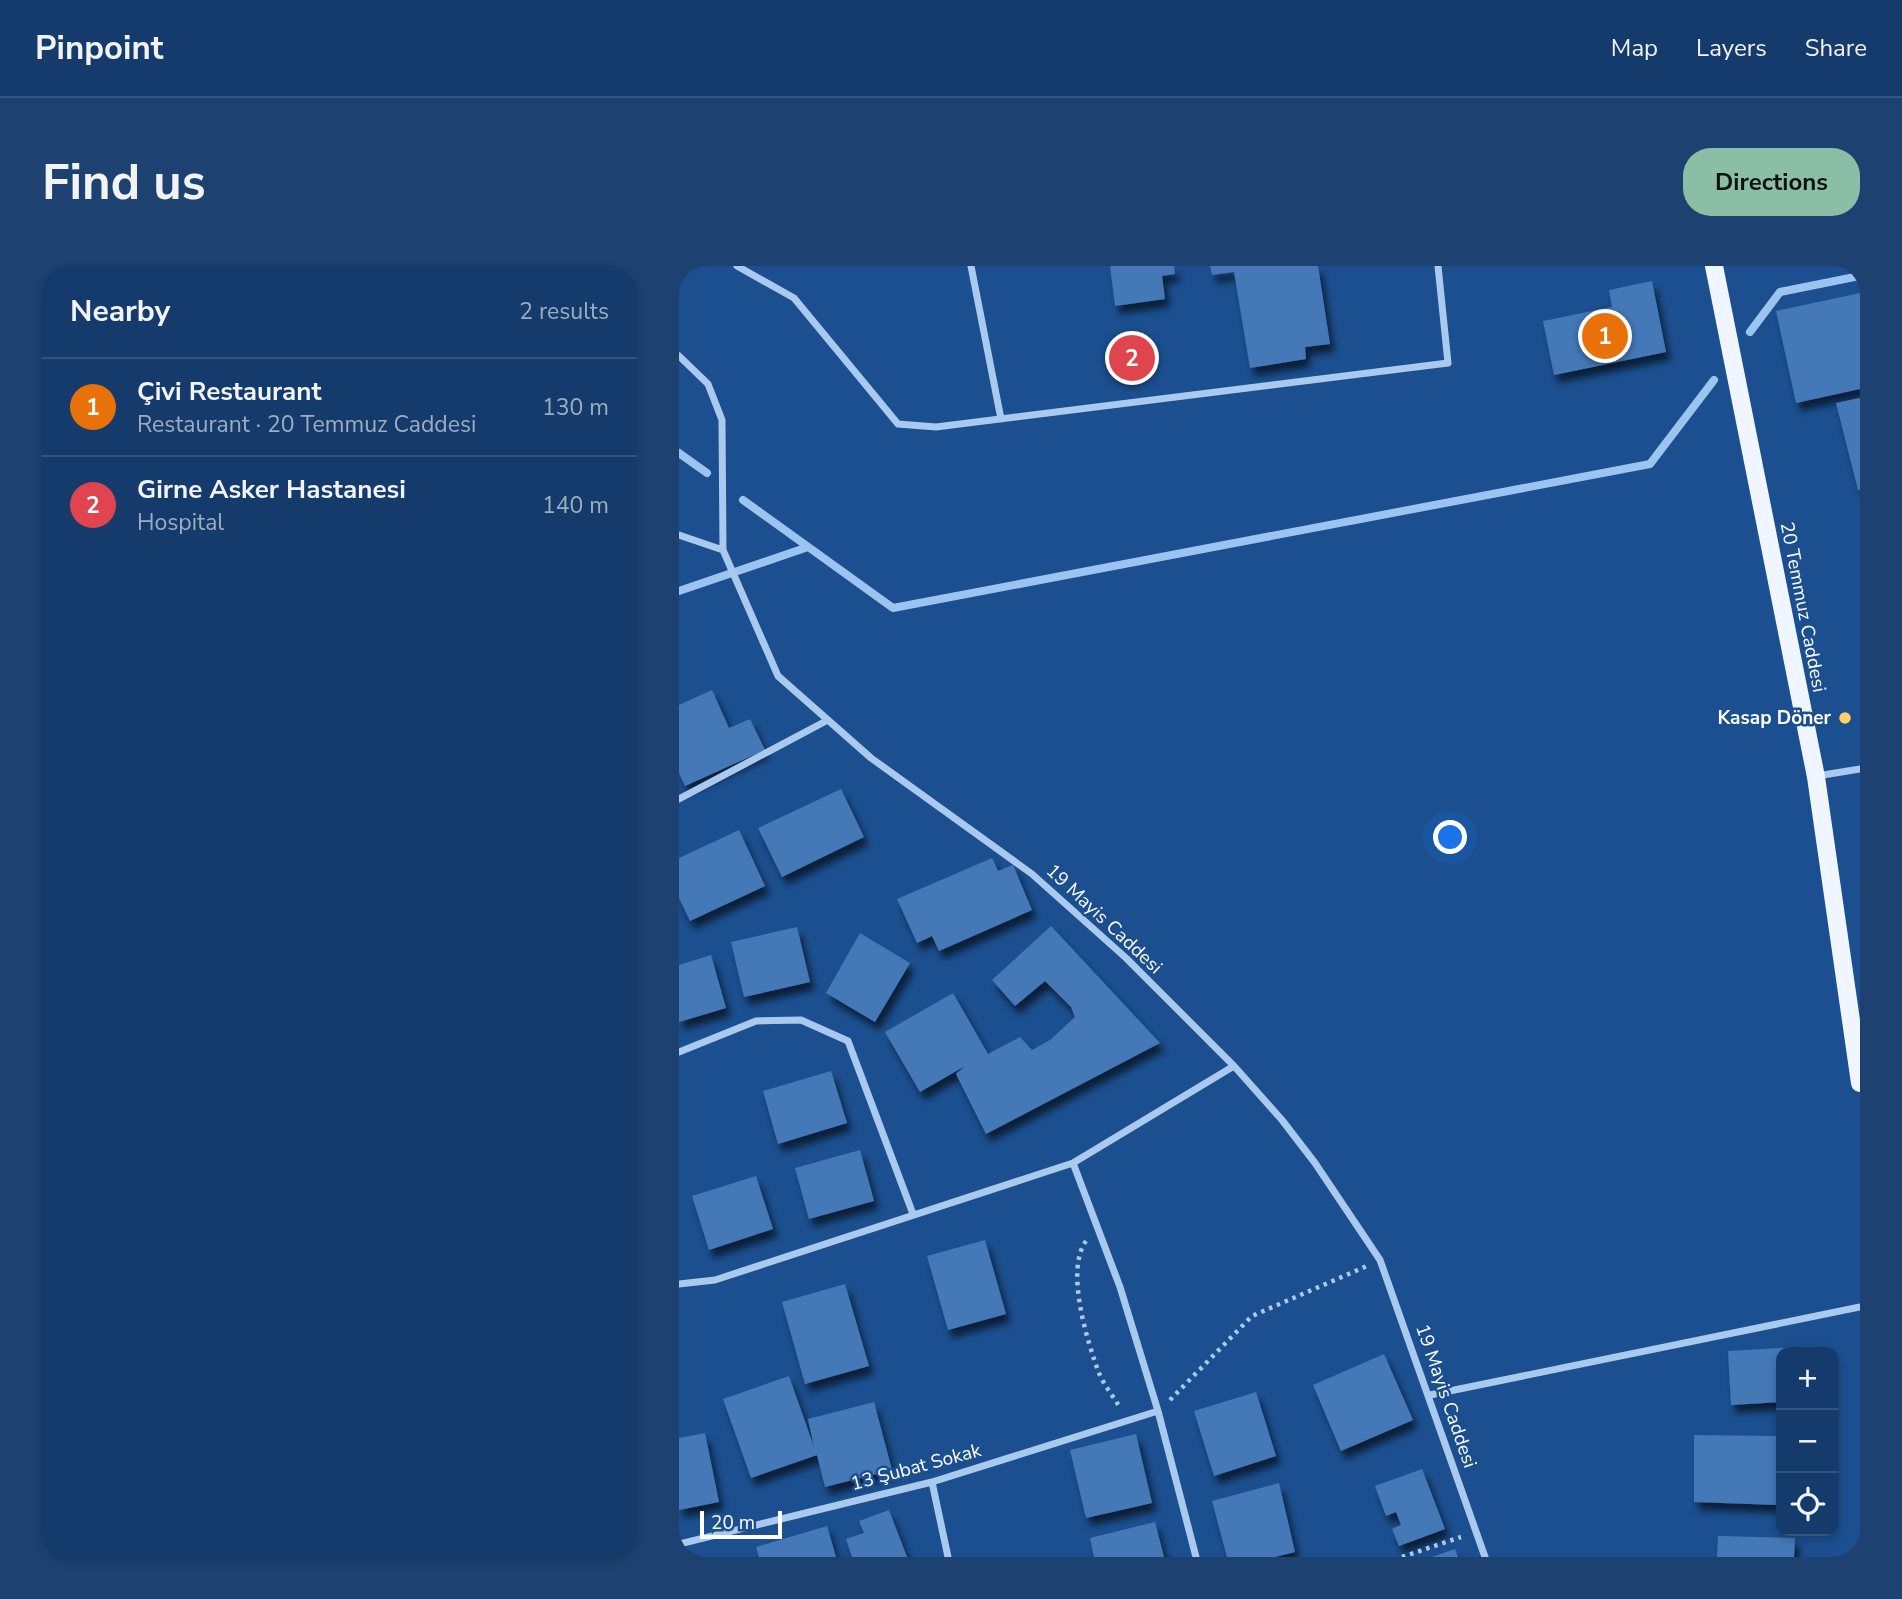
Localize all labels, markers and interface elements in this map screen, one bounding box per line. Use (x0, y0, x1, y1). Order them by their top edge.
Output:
text: Pinpoint (35, 26, 163, 71)
text: Map (1611, 32, 1658, 64)
text: Layers (1696, 32, 1767, 64)
text: Share (1805, 32, 1867, 64)
button: Directions (1683, 148, 1860, 216)
text: Find us (42, 149, 206, 216)
text: Nearby (70, 291, 170, 332)
text: 2 results (519, 296, 609, 327)
pin: 1 (1582, 310, 1628, 362)
pin: 2 (1109, 332, 1155, 384)
text: Çivi Restaurant (137, 374, 322, 409)
text: 1 (86, 392, 100, 423)
text: 130 m (542, 392, 609, 423)
text: Restaurant · 20 Temmuz Caddesi (137, 409, 476, 440)
text: Girne Asker Hastanesi (137, 472, 406, 507)
text: 2 (86, 490, 100, 521)
text: 140 m (542, 490, 609, 521)
text: Hospital (137, 507, 224, 538)
street label: 20 Temmuz Caddesi (1774, 520, 1832, 694)
place label: Kasap Döner (1718, 705, 1832, 731)
marker: Kasap Döner (1837, 710, 1853, 726)
your location (1433, 820, 1467, 854)
street label: 19 Mayis Caddesi (1040, 858, 1168, 980)
street label: 19 Mayis Caddesi (1409, 1321, 1483, 1471)
map controls (1776, 1347, 1839, 1536)
button: + (1776, 1347, 1839, 1410)
button: − (1776, 1410, 1839, 1473)
street label: 13 Şubat Sokak (848, 1437, 985, 1497)
button: locate (1776, 1473, 1839, 1536)
scale bar (700, 1508, 782, 1540)
text: 20 m (711, 1510, 755, 1536)

